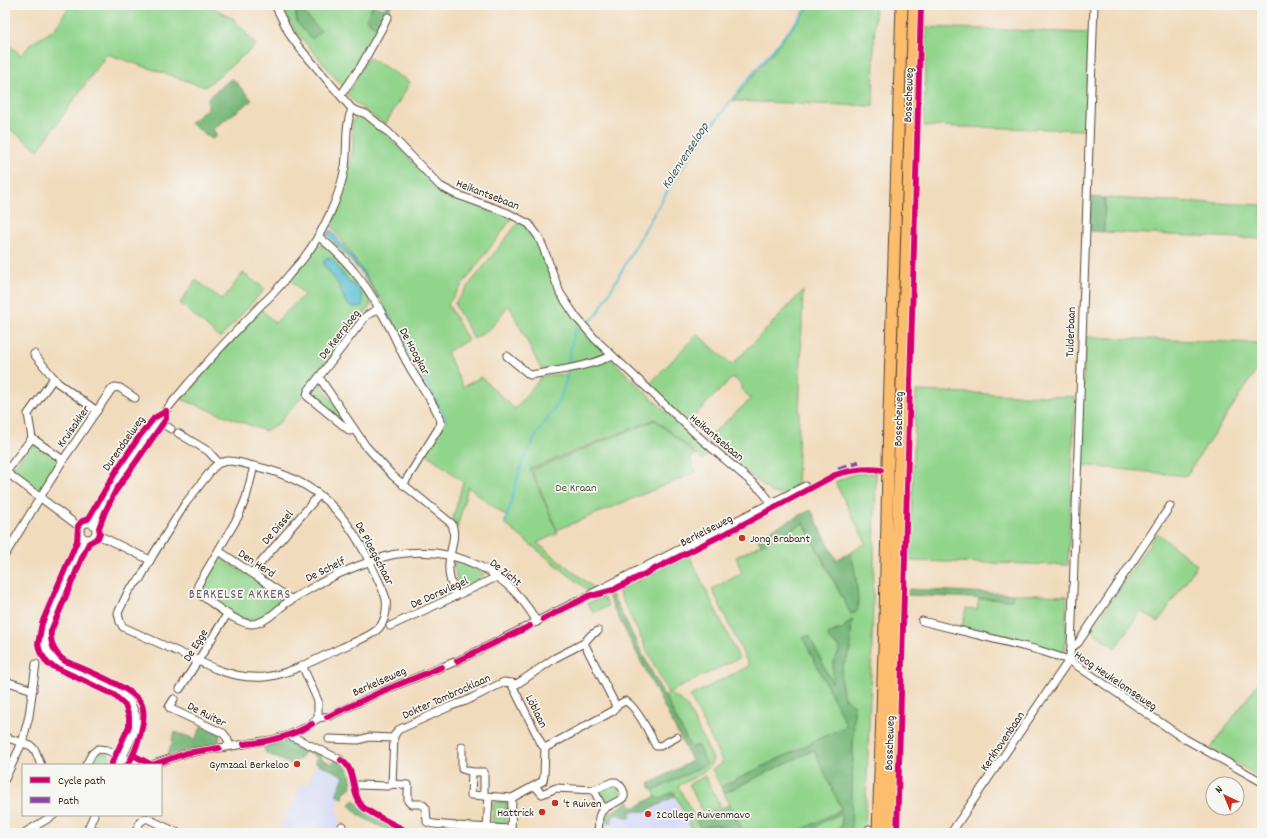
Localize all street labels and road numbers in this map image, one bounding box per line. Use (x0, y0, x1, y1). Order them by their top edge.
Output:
street label: Bosscheweg (900, 67, 919, 123)
street label: Heikantsebaan (453, 176, 522, 215)
street label: De Keerploeg (315, 306, 365, 363)
street label: Tulderbaan (1062, 306, 1081, 357)
street label: De Hoogkar (394, 325, 433, 379)
street label: Bosscheweg (891, 391, 908, 447)
street label: Kruisakker (54, 402, 95, 451)
street label: Heikantsebaan (685, 410, 747, 466)
street label: Durendaelweg (99, 413, 150, 475)
street label: De Dissel (258, 507, 298, 549)
street label: Berkelseweg (677, 511, 736, 552)
street label: De Ploegschaar (350, 519, 398, 589)
street label: Den Herd (234, 546, 278, 583)
street label: De Schelf (303, 553, 349, 587)
street label: De Zicht (485, 555, 525, 591)
street label: De Dorsvlegel (408, 573, 471, 614)
street label: De Egge (180, 626, 213, 665)
street label: Hoog Heukelomseweg (1070, 647, 1160, 715)
street label: Berkelseweg (350, 663, 409, 702)
street label: Dokter Tombrocklaan (400, 670, 494, 724)
street label: Löblaan (520, 692, 551, 732)
street label: De Ruiter (184, 698, 229, 733)
street label: Kerkhovenbaan (977, 708, 1030, 775)
street label: Bosscheweg (881, 715, 900, 771)

